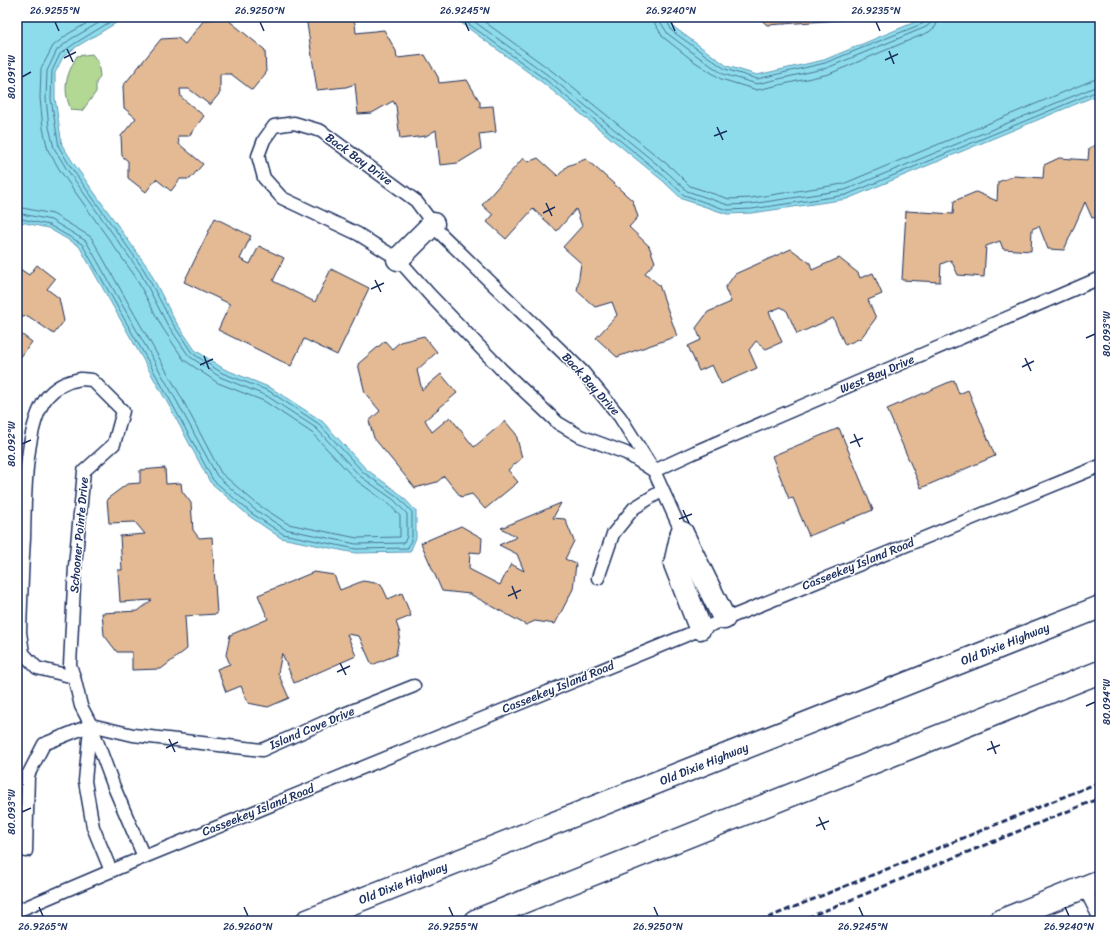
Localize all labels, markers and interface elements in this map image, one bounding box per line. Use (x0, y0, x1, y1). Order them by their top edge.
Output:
text: 26.9255°N (30, 2, 80, 20)
text: 26.9250°N (235, 2, 285, 20)
text: 26.9245°N (440, 2, 490, 20)
text: 26.9240°N (646, 2, 696, 20)
text: 26.9235°N (851, 2, 901, 20)
text: 80.091°W (3, 55, 21, 99)
street label: Back Bay Drive (320, 127, 398, 191)
text: 80.093°W (1098, 311, 1116, 357)
street label: Back Bay Drive (556, 347, 626, 421)
street label: West Bay Drive (836, 348, 918, 400)
text: 80.092°W (3, 421, 21, 467)
street label: Schooner Pointe Drive (63, 476, 95, 594)
street label: Casseekey Island Road (798, 531, 918, 597)
street label: Old Dixie Highway (957, 616, 1053, 672)
street label: Casseekey Island Road (498, 654, 618, 720)
text: 80.094°W (1098, 679, 1116, 725)
street label: Island Cove Drive (265, 700, 358, 756)
street label: Old Dixie Highway (656, 736, 752, 792)
street label: Casseekey Island Road (198, 777, 318, 843)
text: 80.093°W (3, 789, 21, 835)
street label: Old Dixie Highway (355, 855, 451, 911)
text: 26.9265°N (18, 918, 68, 936)
text: 26.9260°N (223, 918, 273, 936)
text: 26.9255°N (428, 918, 478, 936)
text: 26.9250°N (633, 918, 683, 936)
text: 26.9245°N (838, 918, 888, 936)
text: 26.9240°N (1044, 918, 1094, 936)

